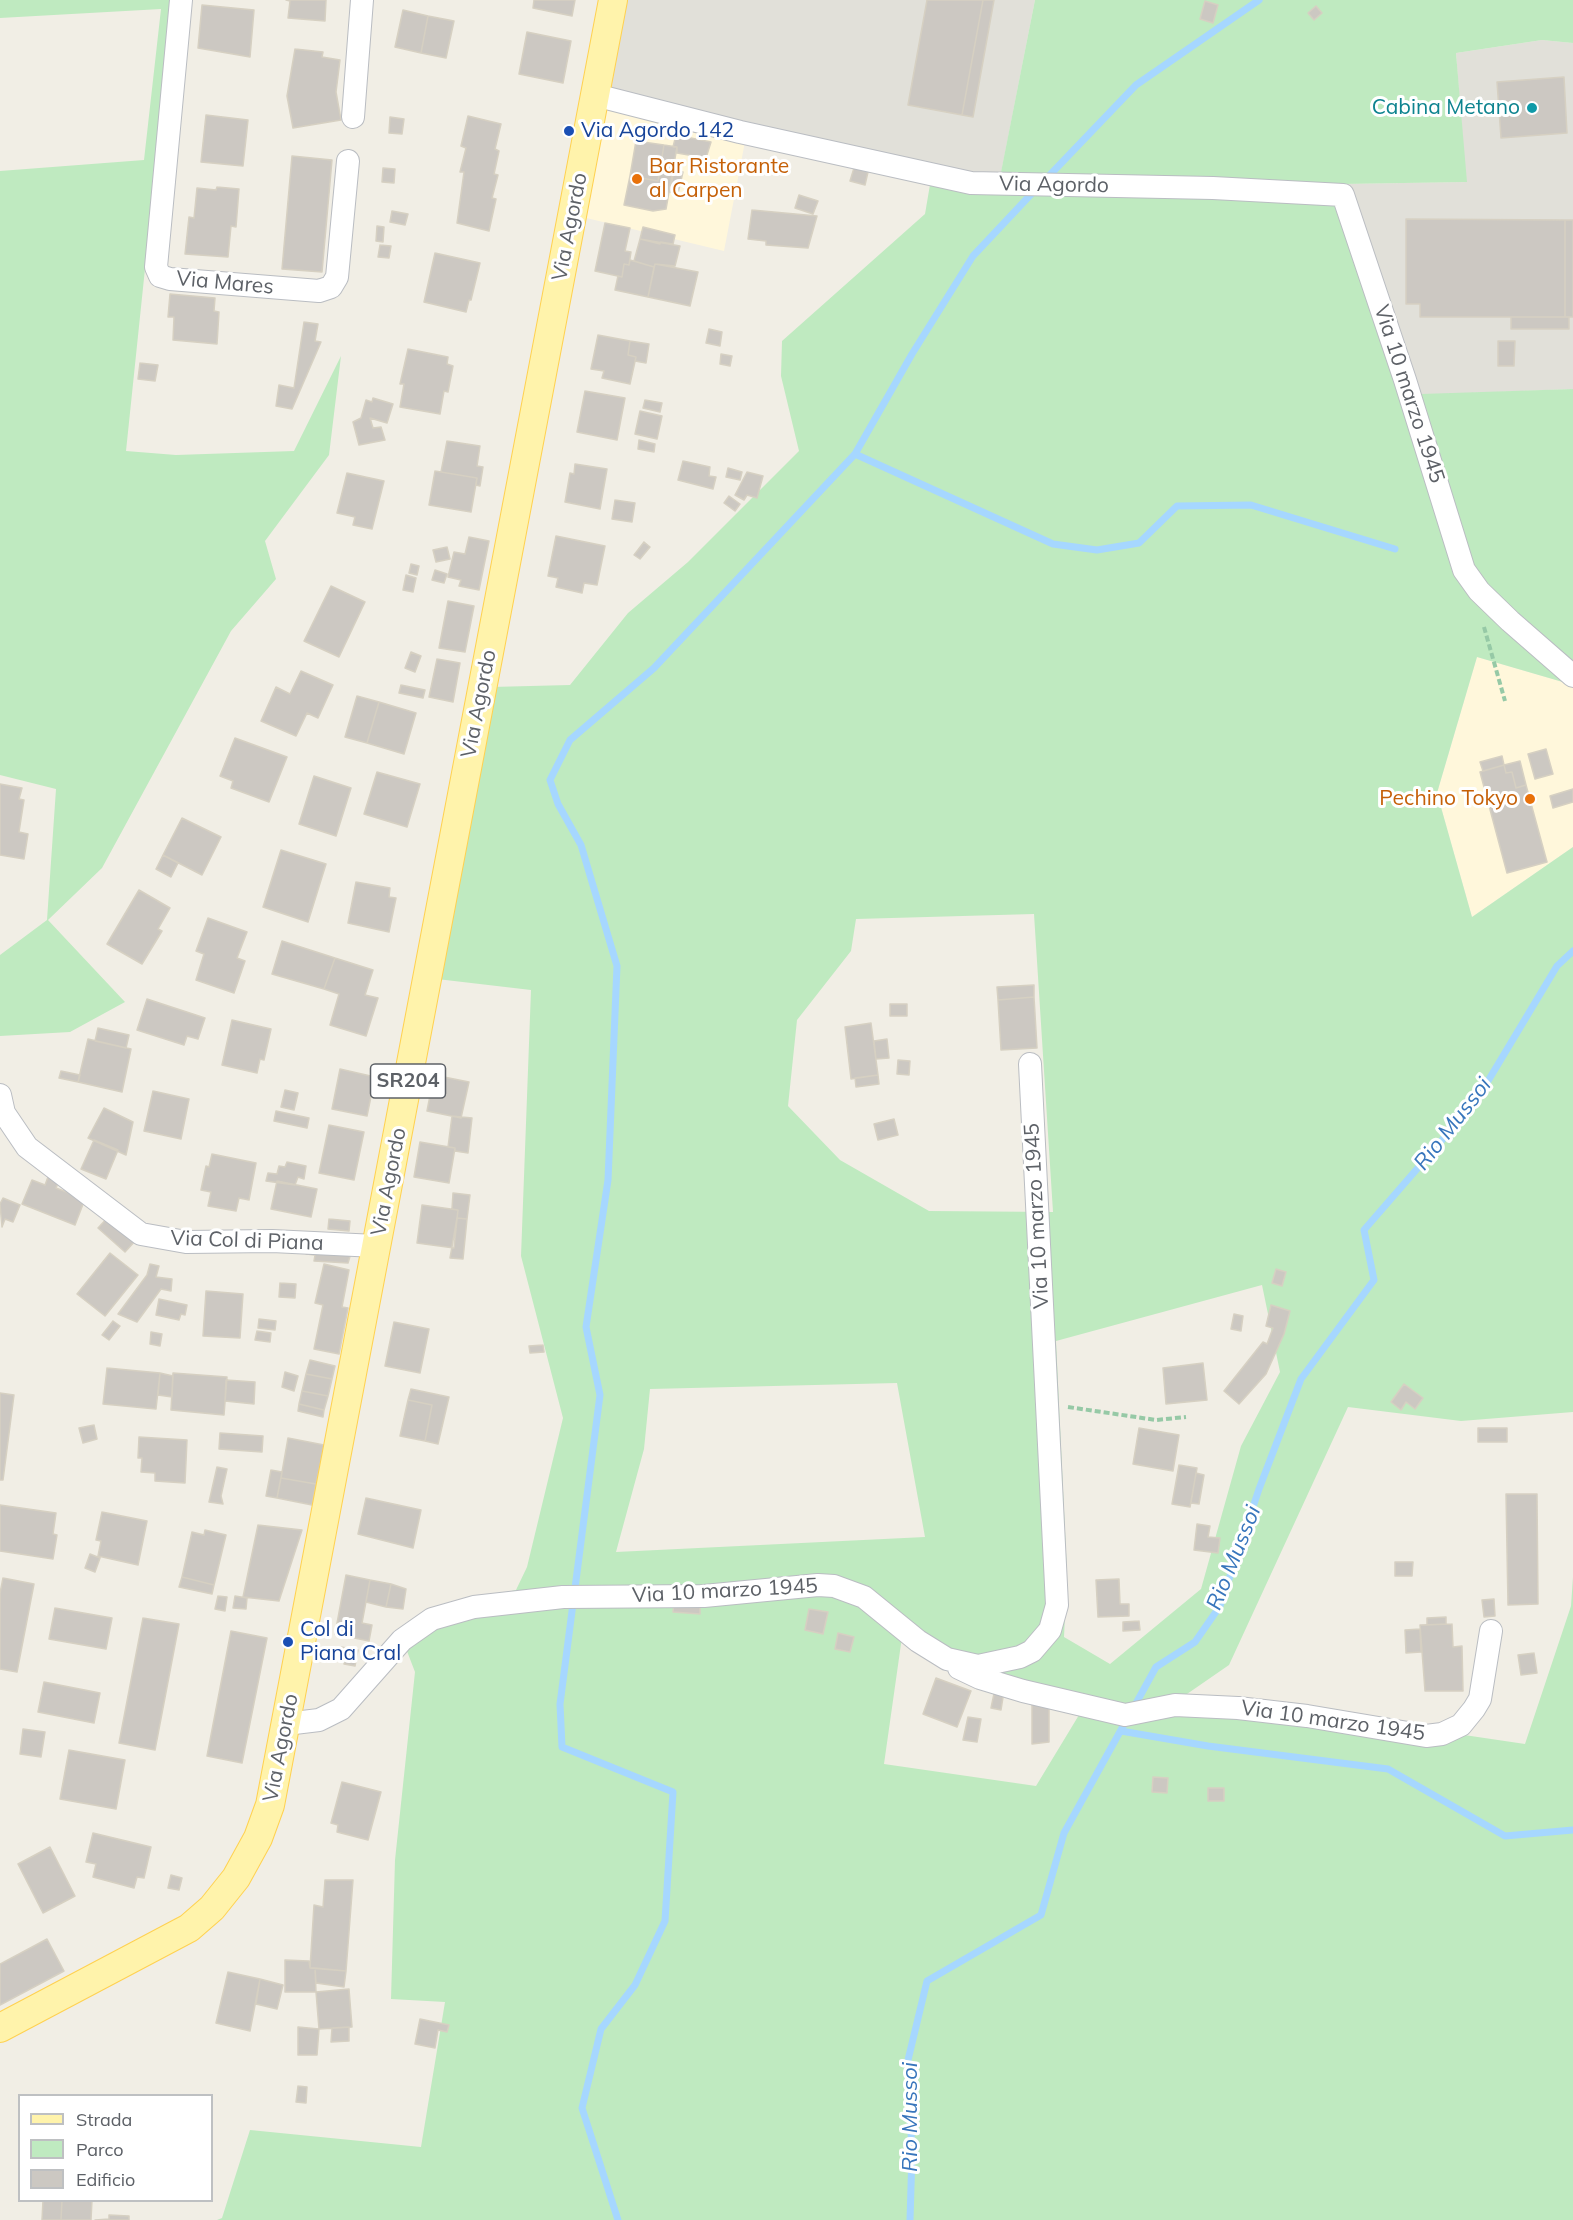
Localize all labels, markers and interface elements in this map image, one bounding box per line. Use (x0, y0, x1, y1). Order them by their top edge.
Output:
place label: Cabina Metano (1372, 95, 1520, 121)
marker: Cabina Metano (1525, 101, 1539, 115)
place label: Via Agordo 142 (581, 118, 734, 144)
marker: Via Agordo 142 (562, 124, 576, 138)
place label: Bar Ristorante al Carpen (649, 154, 789, 204)
street label: Via Agordo (547, 171, 593, 283)
street label: Via Agordo (999, 171, 1109, 199)
marker: Bar Ristorante al Carpen (630, 172, 644, 186)
street label: Via Mares (175, 266, 275, 300)
street label: Via 10 marzo 1945 (1368, 302, 1450, 486)
street label: Via Agordo (456, 648, 502, 760)
place label: Pechino Tokyo (1379, 786, 1518, 812)
marker: Pechino Tokyo (1523, 792, 1537, 806)
road number: SR204 (370, 1064, 446, 1098)
water label: Rio Mussoi (1409, 1073, 1497, 1175)
street label: Via 10 marzo 1945 (1020, 1123, 1054, 1309)
street label: Via Agordo (366, 1126, 412, 1238)
street label: Via Col di Piana (170, 1226, 324, 1256)
water label: Rio Mussoi (1201, 1502, 1267, 1614)
street label: Via 10 marzo 1945 (632, 1574, 818, 1608)
place label: Col di Piana Cral (300, 1617, 401, 1667)
marker: Col di Piana Cral (281, 1635, 295, 1649)
street label: Via Agordo (258, 1692, 304, 1804)
street label: Via 10 marzo 1945 (1239, 1696, 1427, 1746)
water label: Rio Mussoi (897, 2062, 923, 2172)
legend (18, 2094, 213, 2202)
text: Strada (76, 2108, 132, 2131)
text: Parco (76, 2138, 124, 2161)
text: Edificio (76, 2168, 135, 2191)

